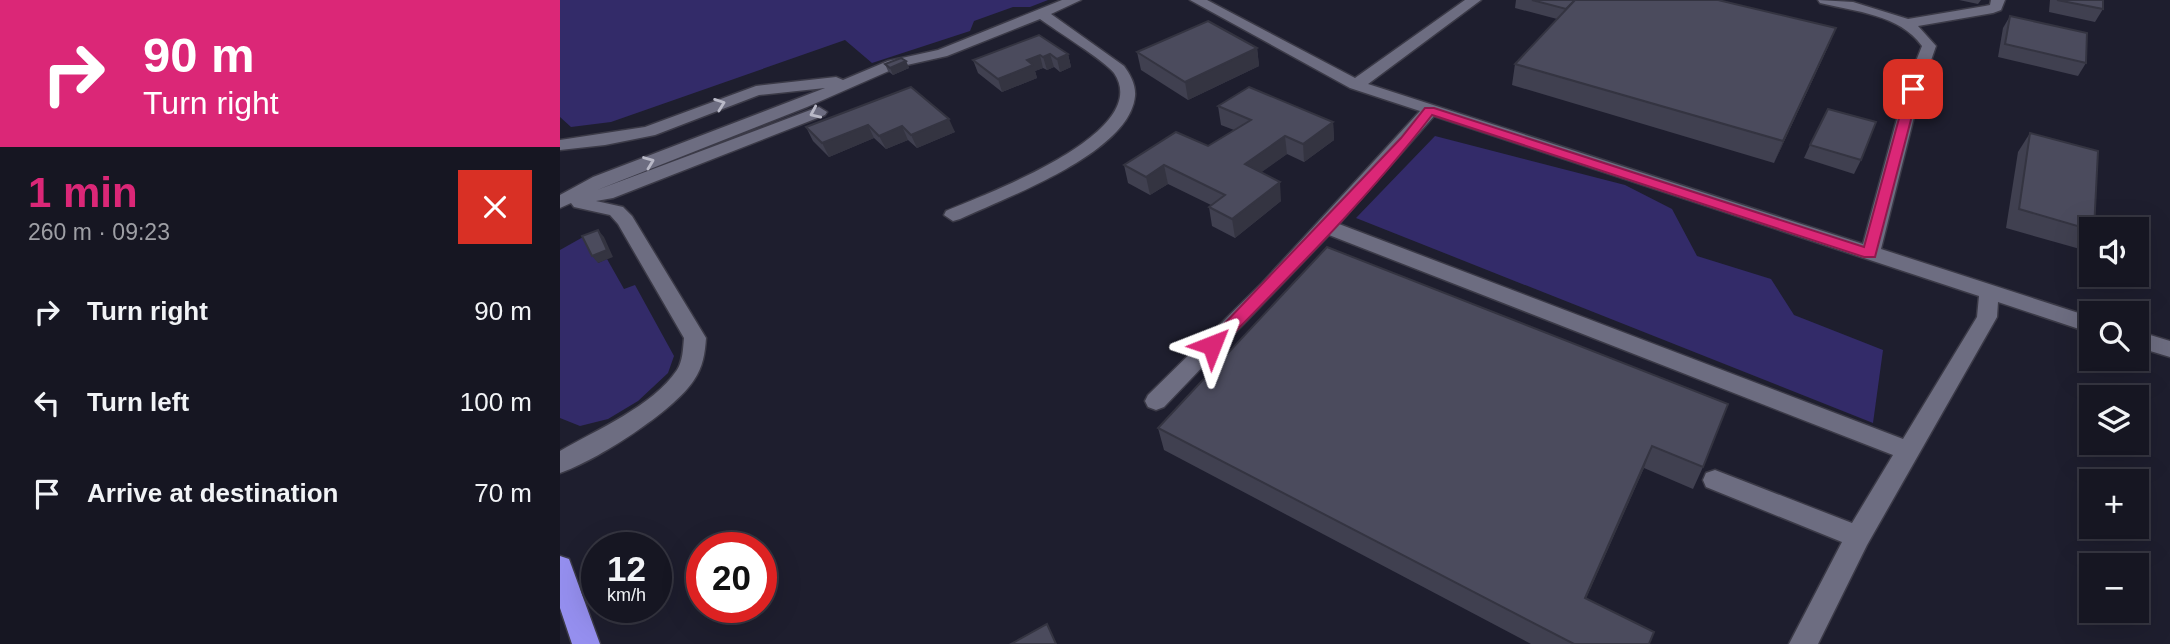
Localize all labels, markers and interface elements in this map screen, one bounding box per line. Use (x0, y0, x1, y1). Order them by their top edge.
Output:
icon: right (28, 28, 119, 119)
text: 90 m (143, 28, 255, 82)
pin (1883, 59, 1943, 119)
icon: arrive (1894, 70, 1932, 108)
text: Turn right (143, 85, 279, 121)
one-way arrow (714, 99, 726, 113)
one-way arrow (810, 105, 823, 119)
one-way arrow (642, 156, 654, 170)
text: 1 min (28, 169, 138, 216)
button: close (458, 170, 532, 244)
map controls (2079, 217, 2149, 623)
button: sound (2079, 217, 2149, 287)
text: 260 m · 09:23 (28, 219, 170, 245)
icon: right (28, 293, 66, 331)
text: Turn right (87, 296, 208, 326)
text: 90 m (474, 296, 532, 326)
button: search (2079, 301, 2149, 371)
position arrow (1175, 308, 1249, 382)
icon: left (28, 384, 66, 422)
button: layers (2079, 385, 2149, 455)
text: Turn left (87, 387, 189, 417)
text: 100 m (460, 387, 532, 417)
button: + (2079, 469, 2149, 539)
icon: arrive (28, 475, 66, 513)
text: Arrive at destination (87, 478, 338, 508)
text: 70 m (474, 478, 532, 508)
speed limit sign: 20 (686, 532, 777, 623)
text: 12 (607, 549, 646, 588)
button: − (2079, 553, 2149, 623)
text: km/h (607, 585, 646, 605)

